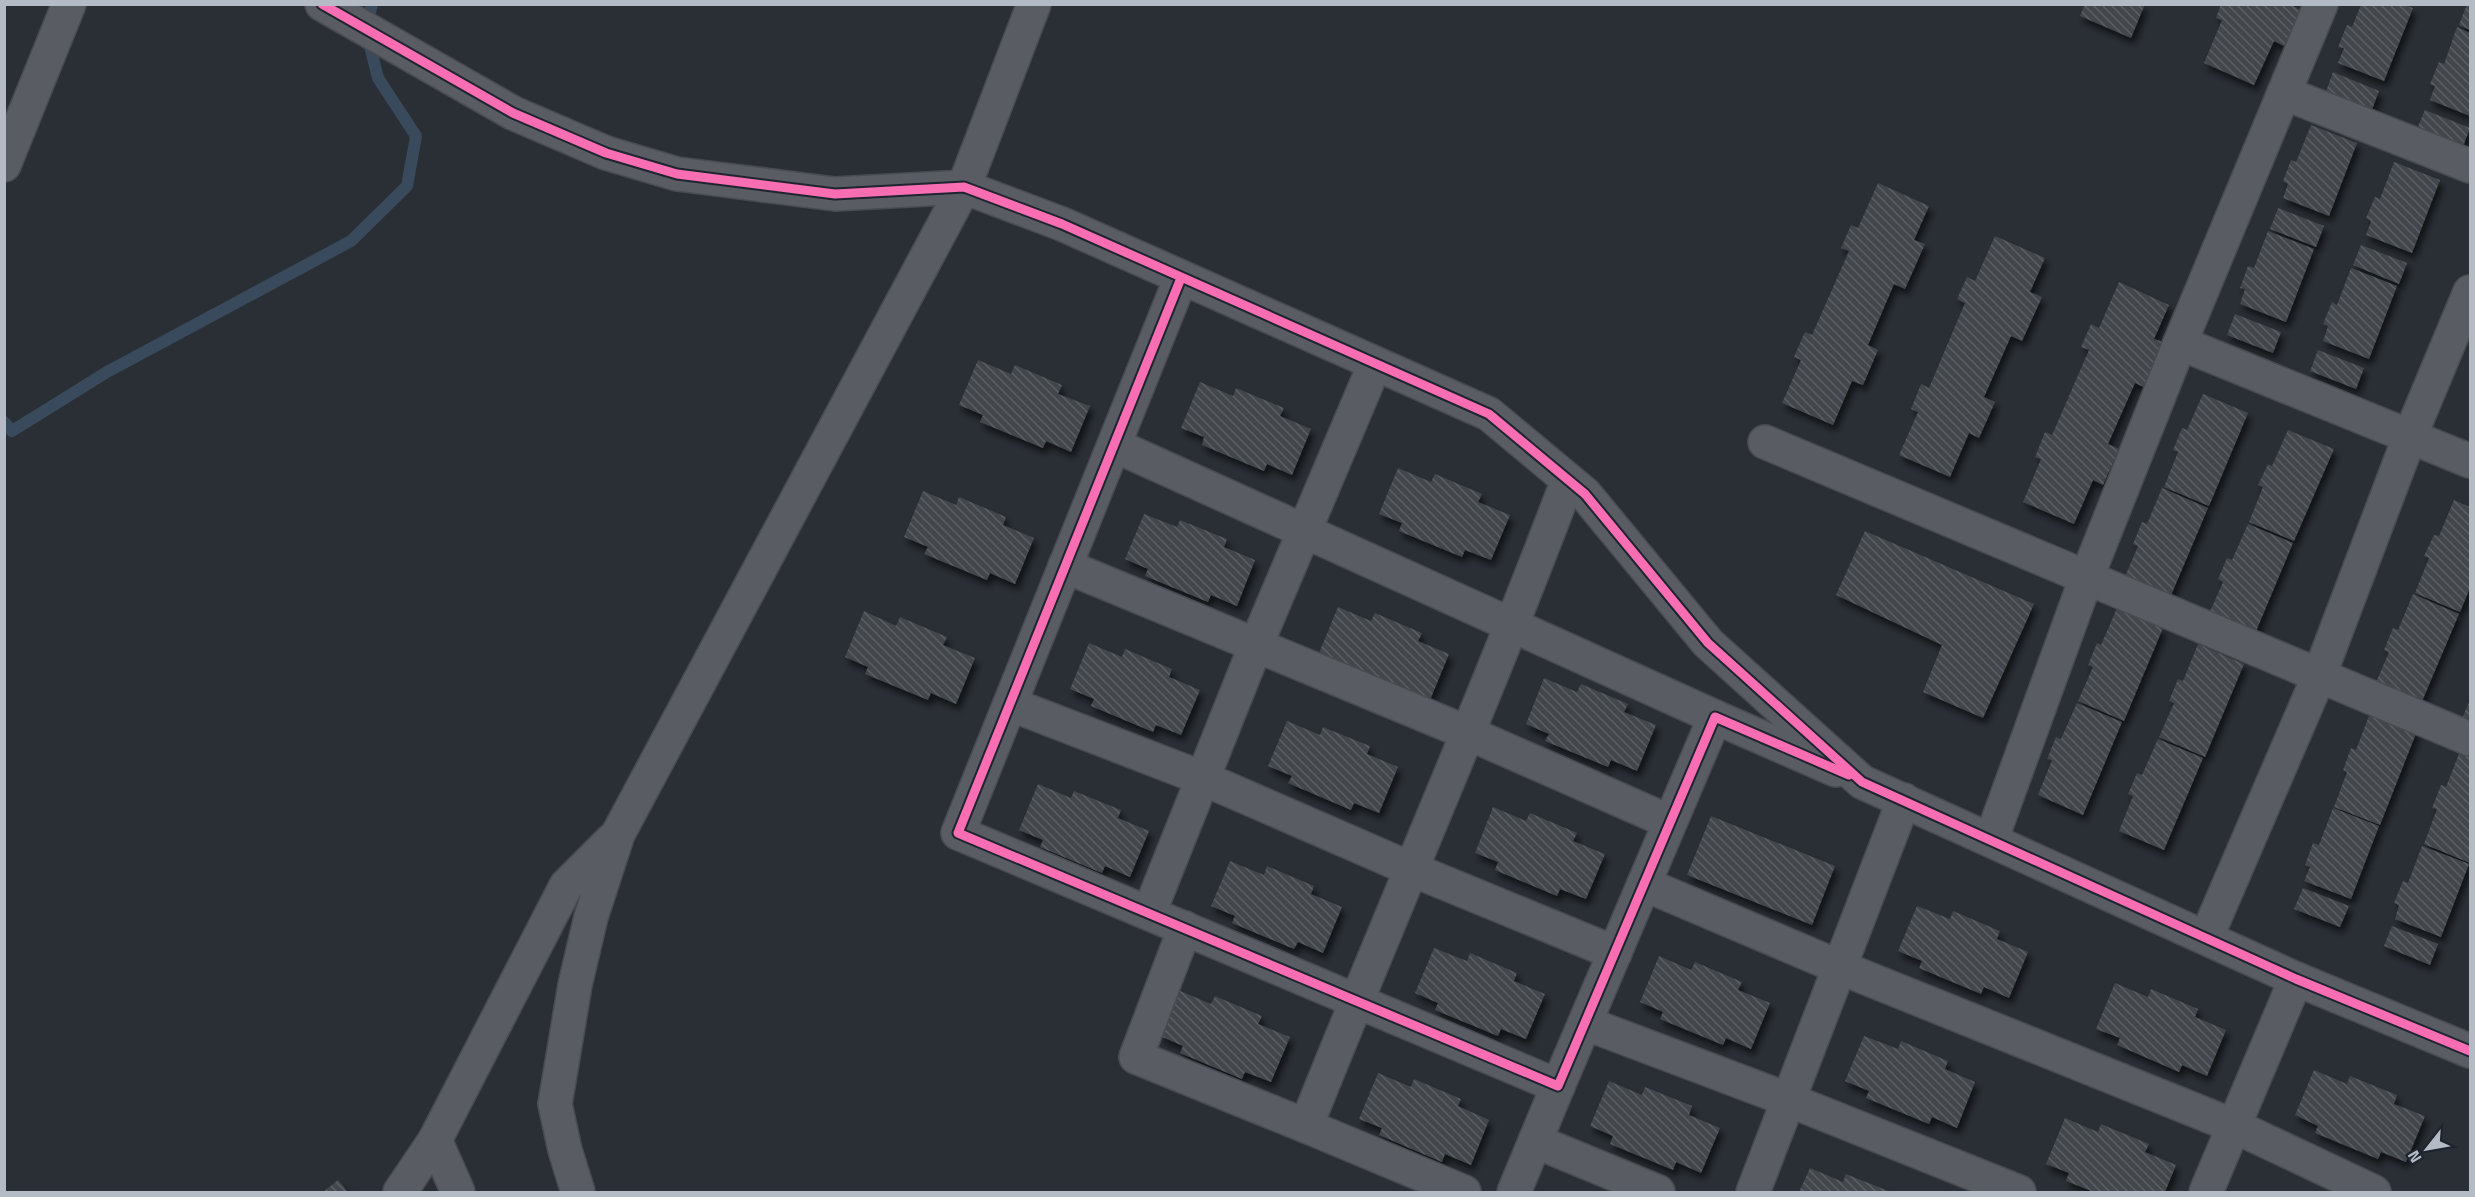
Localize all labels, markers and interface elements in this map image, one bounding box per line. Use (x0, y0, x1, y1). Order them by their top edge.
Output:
north arrow (2397, 1119, 2457, 1179)
text: N (2401, 1146, 2427, 1168)

